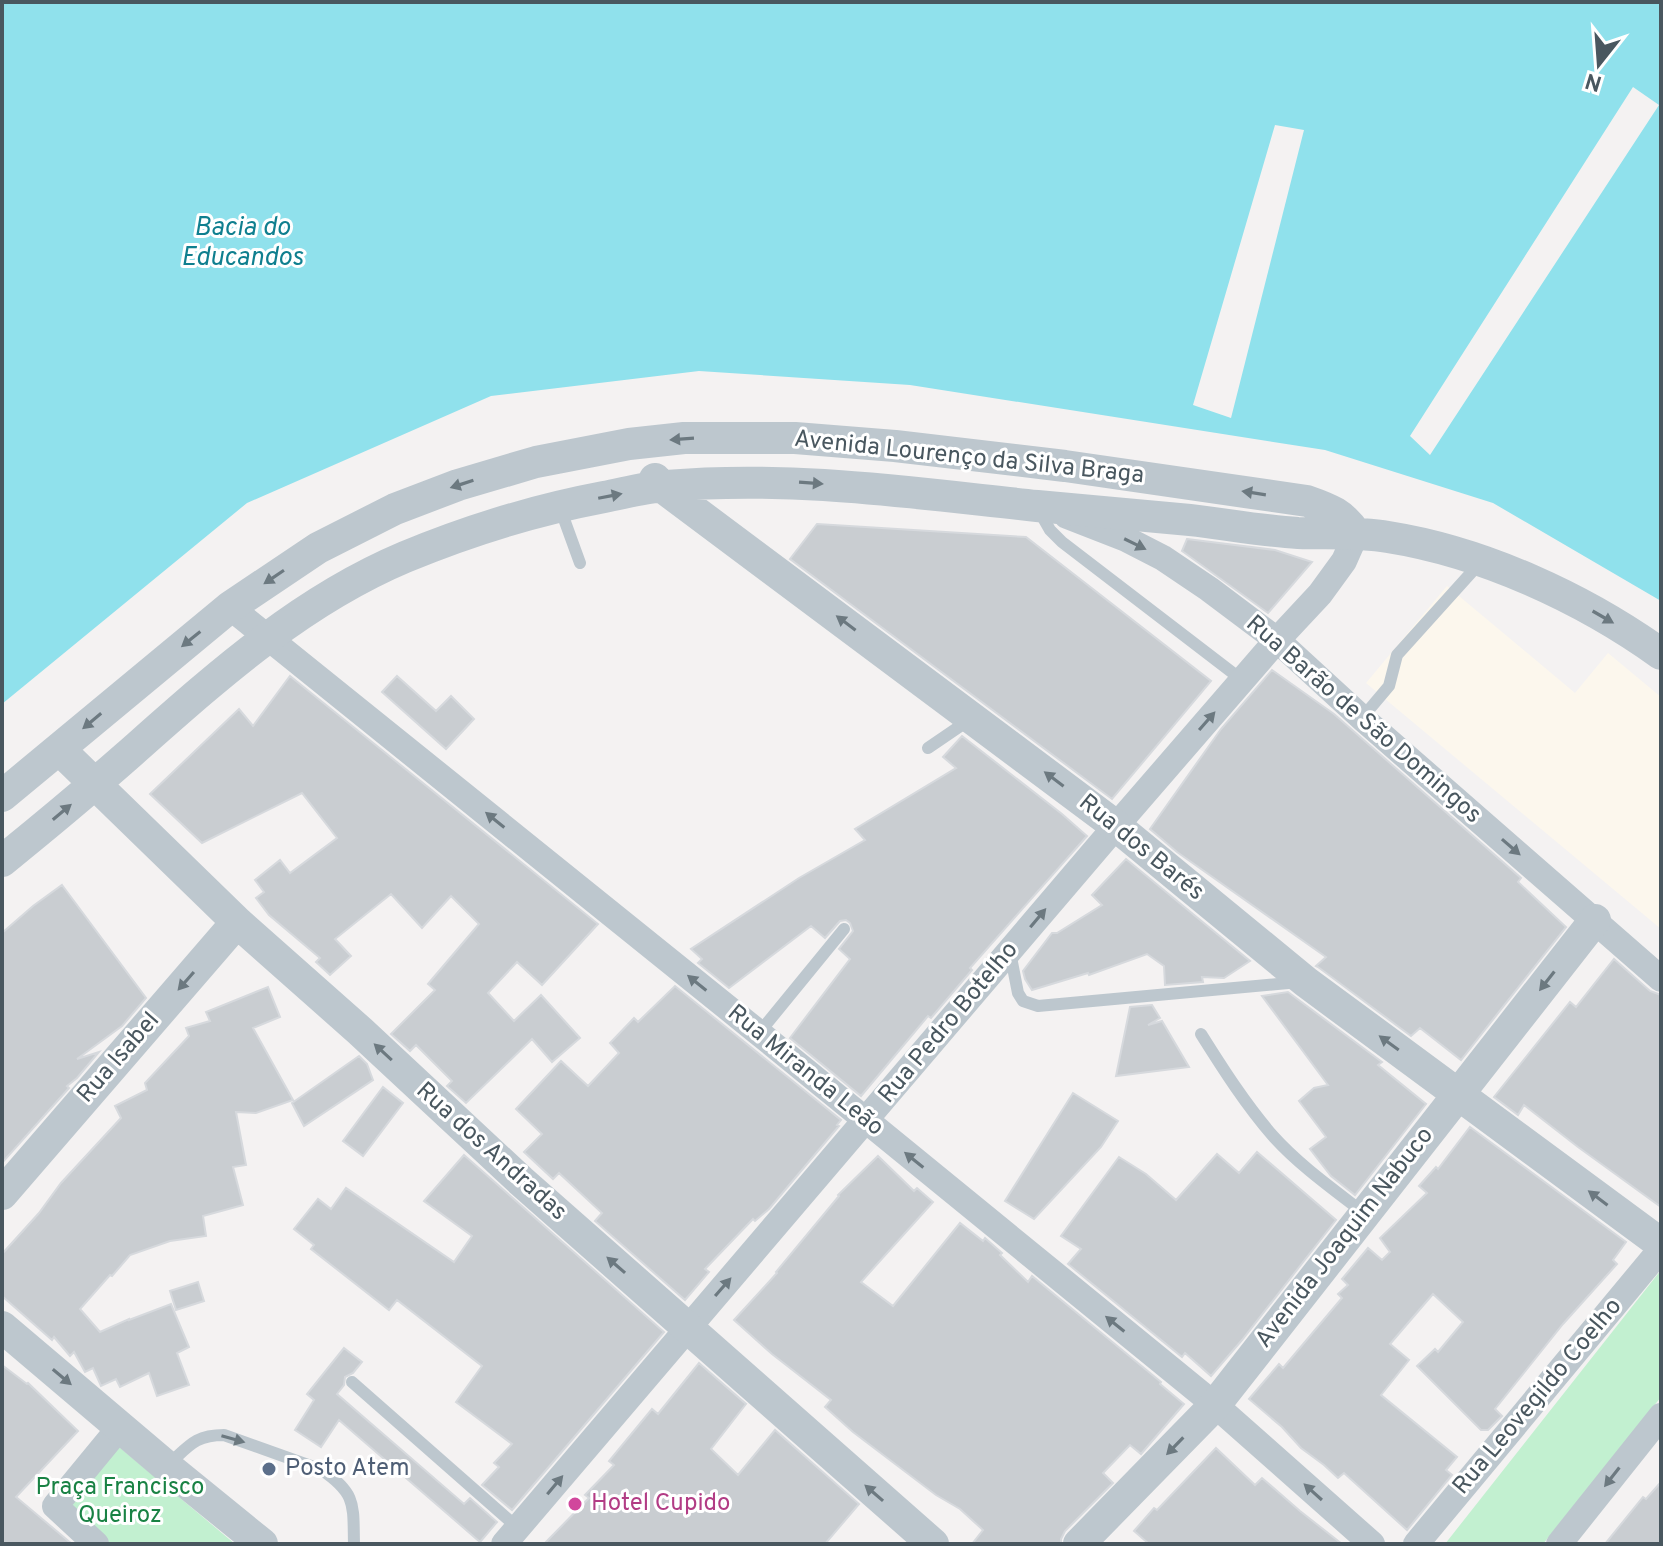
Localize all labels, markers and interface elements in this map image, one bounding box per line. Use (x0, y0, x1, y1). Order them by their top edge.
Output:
north arrow (1559, 24, 1639, 104)
text: N (1582, 66, 1605, 96)
water label: Bacia do Educandos (181, 212, 304, 275)
street label: Avenida Lourenço da Silva Braga (793, 425, 1145, 491)
one-way arrow (669, 432, 694, 445)
one-way arrow (799, 477, 824, 490)
one-way arrow (449, 479, 473, 491)
one-way arrow (1241, 486, 1266, 499)
one-way arrow (598, 489, 623, 501)
one-way arrow (1124, 537, 1147, 551)
one-way arrow (263, 569, 284, 584)
street label: Rua Barão de São Domingos (1239, 609, 1487, 831)
one-way arrow (1592, 610, 1615, 624)
one-way arrow (835, 616, 856, 632)
one-way arrow (181, 630, 201, 647)
one-way arrow (1198, 711, 1215, 731)
one-way arrow (83, 712, 103, 729)
one-way arrow (1044, 771, 1064, 787)
street label: Rua dos Barés (1072, 788, 1210, 908)
one-way arrow (52, 804, 72, 821)
one-way arrow (485, 812, 505, 829)
one-way arrow (1501, 838, 1521, 855)
one-way arrow (1029, 909, 1046, 929)
street label: Rua Pedro Botelho (873, 936, 1025, 1110)
one-way arrow (178, 971, 195, 991)
one-way arrow (1539, 971, 1556, 991)
one-way arrow (687, 976, 707, 992)
street label: Rua Miranda Leão (721, 999, 889, 1143)
street label: Rua Isabel (71, 1006, 167, 1110)
one-way arrow (1379, 1036, 1400, 1051)
one-way arrow (373, 1043, 392, 1061)
street label: Rua dos Andradas (409, 1076, 573, 1228)
street label: Avenida Joaquim Nabuco (1249, 1122, 1441, 1354)
one-way arrow (904, 1152, 924, 1168)
one-way arrow (1588, 1190, 1609, 1206)
one-way arrow (607, 1256, 626, 1274)
one-way arrow (714, 1277, 732, 1296)
street label: Rua Leovegildo Coelho (1447, 1293, 1629, 1501)
one-way arrow (1105, 1316, 1125, 1333)
one-way arrow (51, 1368, 71, 1385)
one-way arrow (221, 1433, 245, 1446)
one-way arrow (1166, 1436, 1184, 1455)
place label: Posto Atem (285, 1454, 410, 1484)
marker: Posto Atem (260, 1460, 278, 1478)
one-way arrow (1605, 1467, 1621, 1487)
park label: Praça Francisco Queiroz (35, 1473, 205, 1531)
one-way arrow (546, 1475, 563, 1495)
one-way arrow (865, 1484, 884, 1502)
one-way arrow (1304, 1484, 1324, 1501)
place label: Hotel Cupido (591, 1489, 730, 1519)
marker: Hotel Cupido (566, 1495, 584, 1513)

